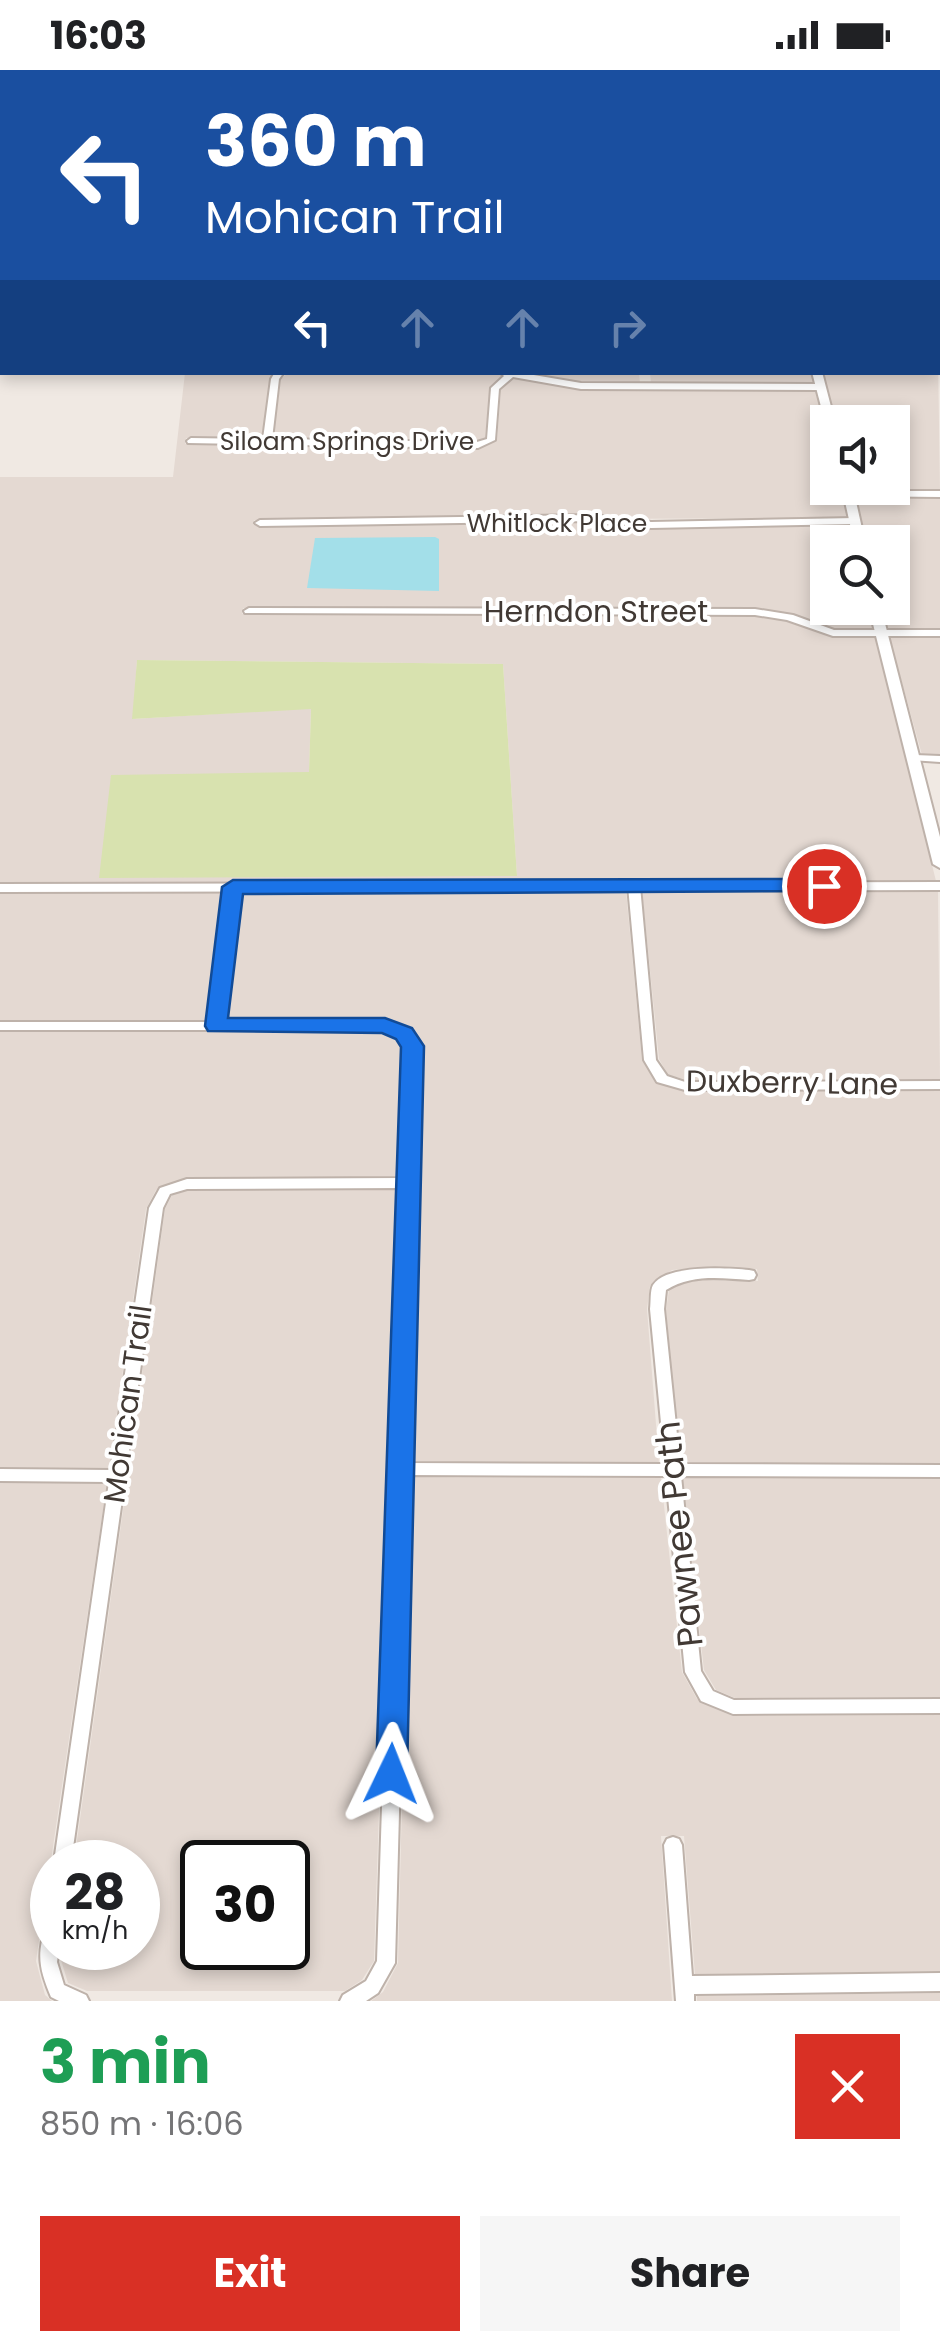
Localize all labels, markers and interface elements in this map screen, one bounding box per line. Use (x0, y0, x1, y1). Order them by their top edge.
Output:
text: 16:03 (50, 9, 147, 62)
text: 360 m (205, 92, 427, 191)
icon: left (40, 110, 170, 240)
text: Mohican Trail (205, 186, 505, 249)
icon: left (285, 300, 340, 355)
icon: ahead (390, 300, 445, 355)
icon: ahead (495, 300, 550, 355)
icon: right (600, 300, 655, 355)
map controls (810, 405, 910, 625)
button: sound (810, 405, 910, 505)
street label: Siloam Springs Drive (220, 424, 474, 459)
street label: Whitlock Place (467, 506, 647, 541)
button: search (810, 525, 910, 625)
street label: Herndon Street (484, 590, 708, 633)
pin (782, 844, 867, 929)
icon: arrive (797, 859, 852, 914)
street label: Duxberry Lane (686, 1059, 898, 1106)
street label: Mohican Trail (92, 1302, 163, 1506)
street label: Pawnee Path (642, 1419, 715, 1649)
position arrow (339, 1722, 443, 1826)
speed limit sign: 30 (180, 1840, 310, 1970)
text: 28 (65, 1857, 125, 1928)
text: km/h (62, 1913, 128, 1948)
text: 3 min (40, 2020, 211, 2104)
button: close (795, 2034, 900, 2139)
text: 850 m · 16:06 (40, 2101, 244, 2146)
button: Exit (40, 2216, 460, 2331)
button: Share (480, 2216, 900, 2331)

